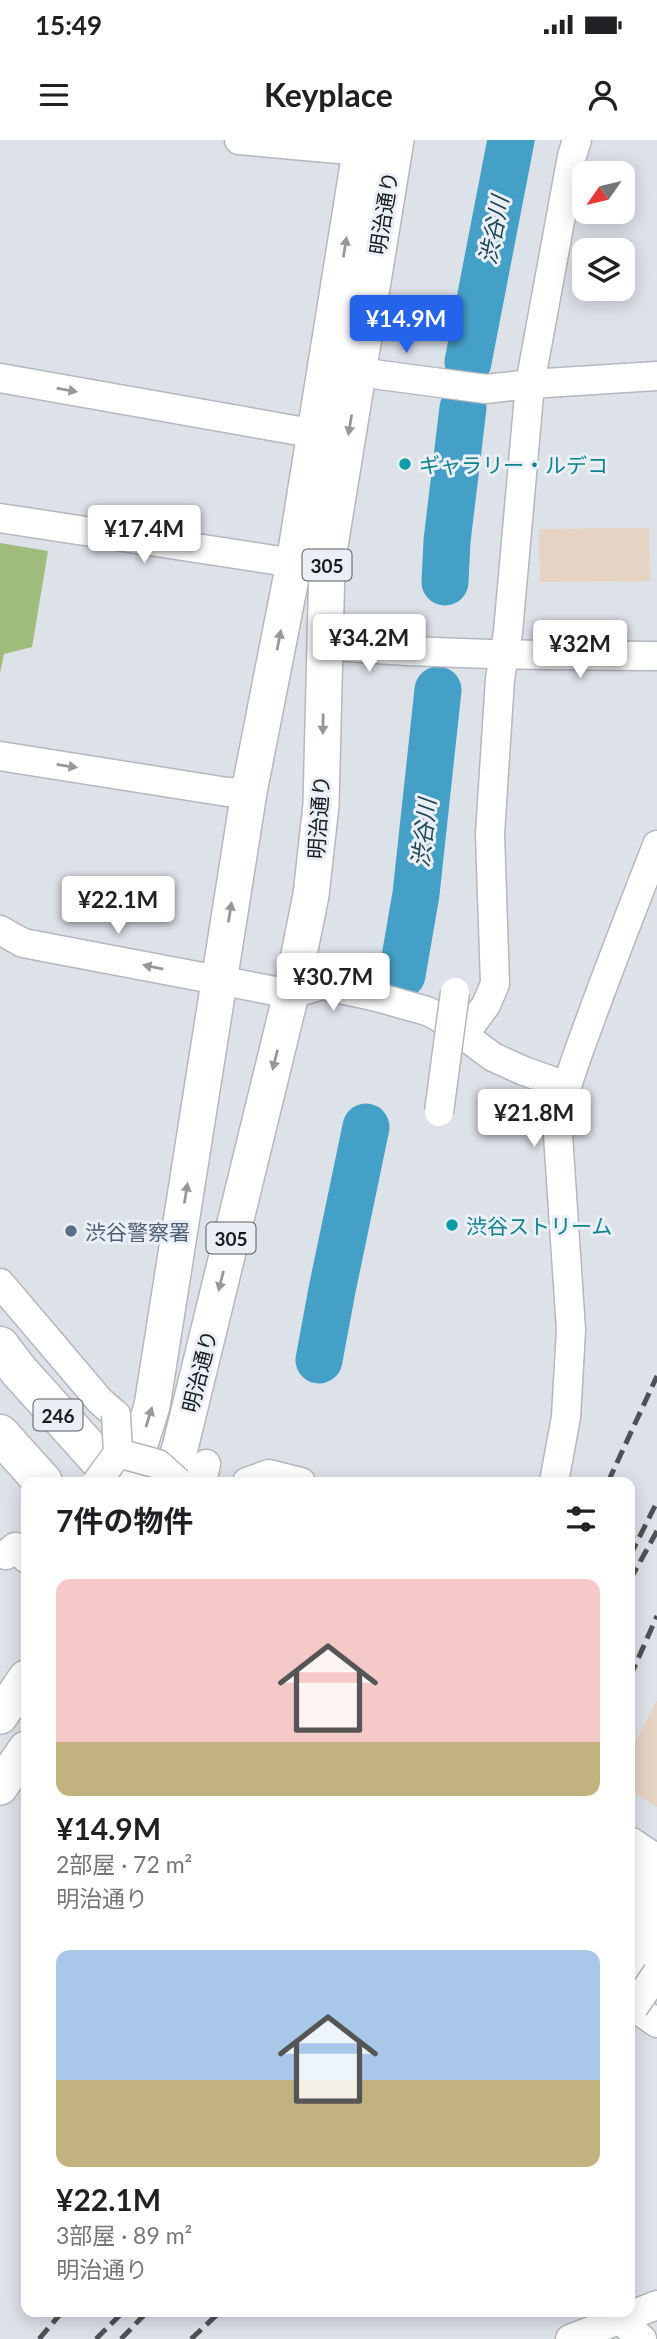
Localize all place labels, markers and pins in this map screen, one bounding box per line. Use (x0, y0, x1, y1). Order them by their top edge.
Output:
pin: ¥14.9M (349, 296, 463, 355)
place label: ギャラリー・ルデコ (419, 452, 608, 477)
marker: ギャラリー・ルデコ (397, 456, 413, 472)
pin: ¥17.4M (87, 506, 201, 565)
pin: ¥34.2M (312, 615, 426, 674)
pin: ¥32M (539, 620, 621, 680)
pin: ¥22.1M (61, 876, 175, 936)
pin: ¥30.7M (276, 954, 390, 1013)
pin: ¥21.8M (477, 1090, 591, 1149)
place label: 渋谷ストリーム (466, 1213, 612, 1238)
marker: 渋谷ストリーム (444, 1217, 460, 1233)
place label: 渋谷警察署 (85, 1219, 190, 1244)
marker: 渋谷警察署 (63, 1223, 79, 1239)

